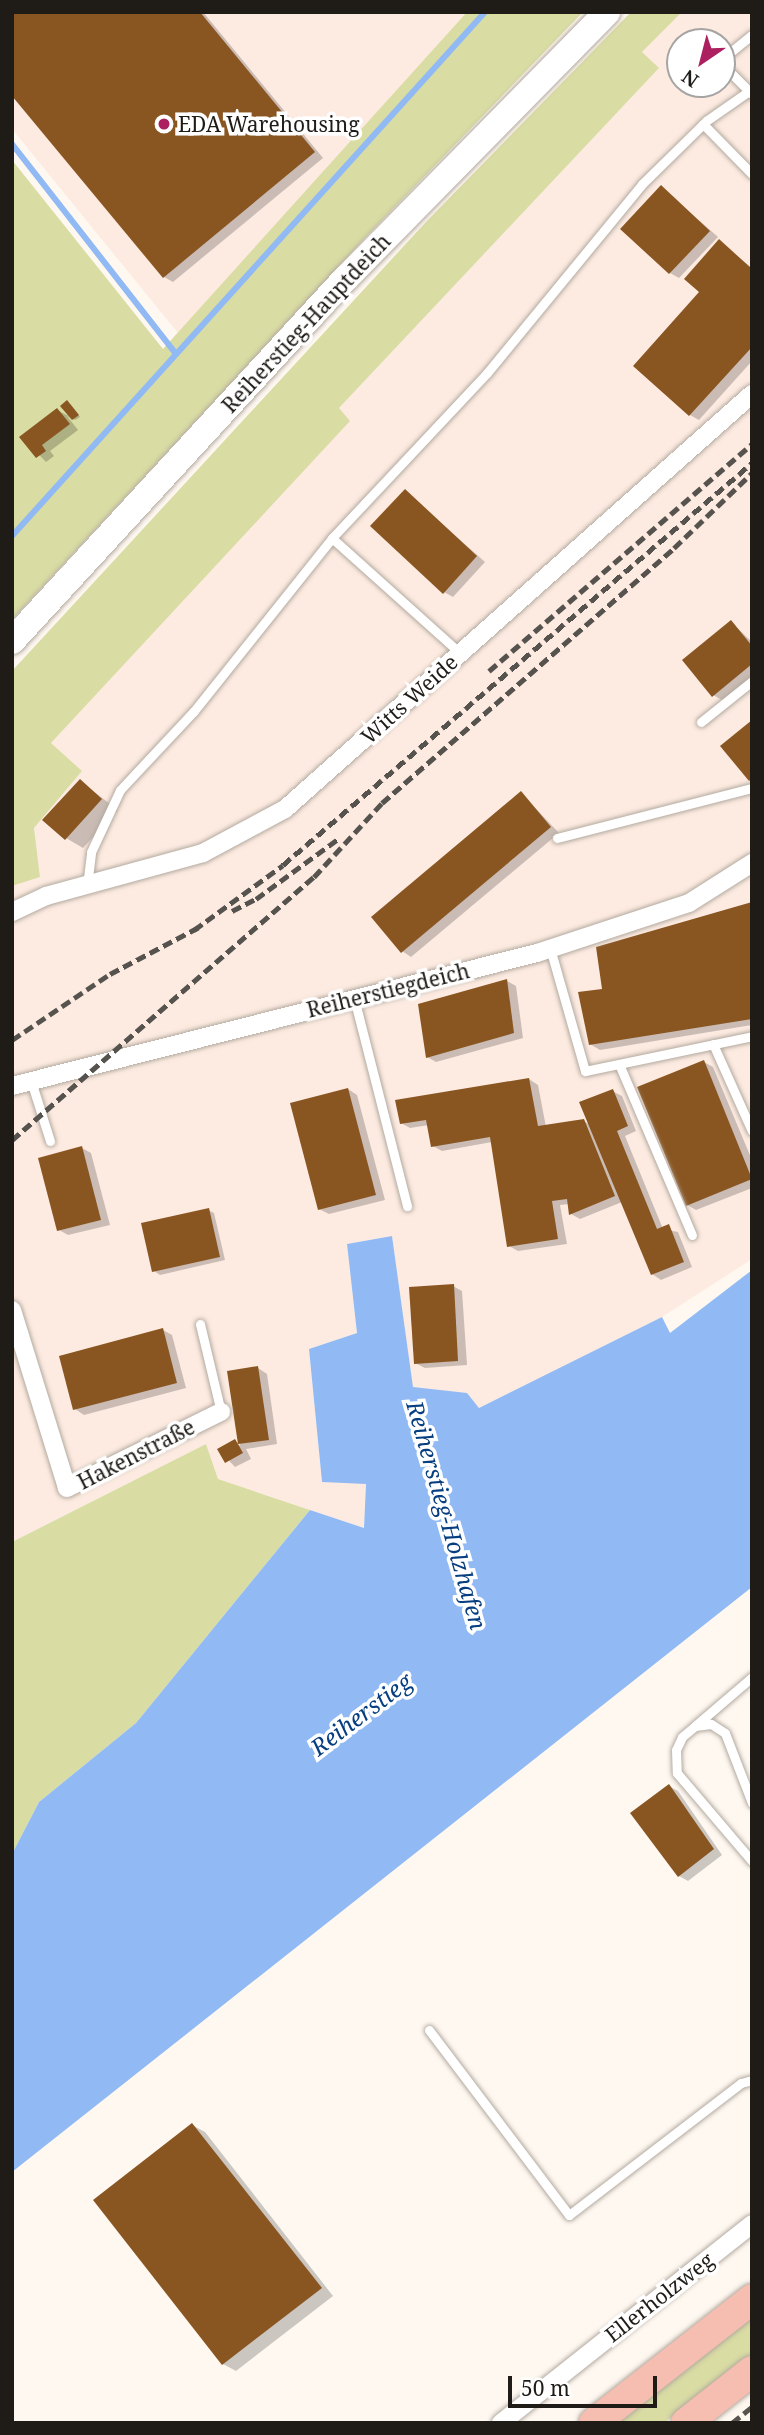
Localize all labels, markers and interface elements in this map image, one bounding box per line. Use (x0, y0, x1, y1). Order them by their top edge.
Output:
north arrow (666, 28, 736, 98)
text: N (677, 64, 704, 94)
place label: EDA Warehousing (178, 111, 359, 137)
marker: EDA Warehousing (156, 116, 172, 132)
street label: Reiherstieg-Hauptdeich (217, 228, 395, 418)
street label: Witts Weide (356, 649, 462, 749)
street label: Reiherstiegdeich (304, 958, 472, 1022)
water label: Reiherstieg-Holzhafen (401, 1397, 493, 1633)
street label: Hakenstraße (73, 1414, 199, 1494)
water label: Reiherstieg (305, 1667, 417, 1761)
street label: Ellerholzweg (600, 2247, 718, 2347)
scale bar (512, 2362, 661, 2406)
text: 50 m (521, 2374, 570, 2402)

